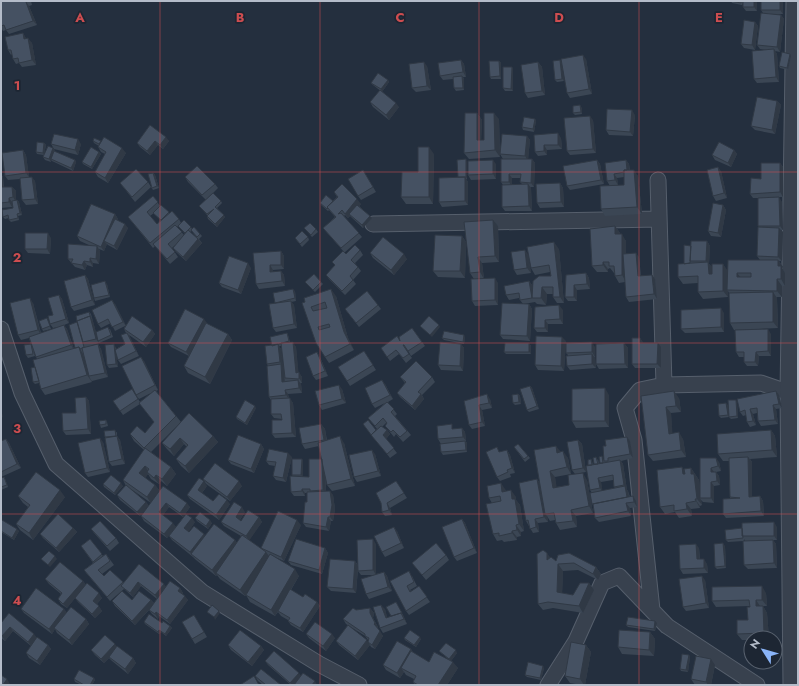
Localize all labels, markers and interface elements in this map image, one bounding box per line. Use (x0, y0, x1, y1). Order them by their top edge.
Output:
text: A (74, 8, 85, 27)
text: B (236, 8, 245, 27)
text: C (395, 8, 405, 27)
text: D (554, 8, 564, 27)
text: E (715, 8, 723, 27)
text: 1 (14, 76, 20, 95)
text: 2 (13, 248, 21, 267)
text: 3 (13, 419, 21, 438)
text: 4 (12, 591, 22, 610)
north arrow (743, 630, 783, 670)
text: N (746, 636, 764, 652)

